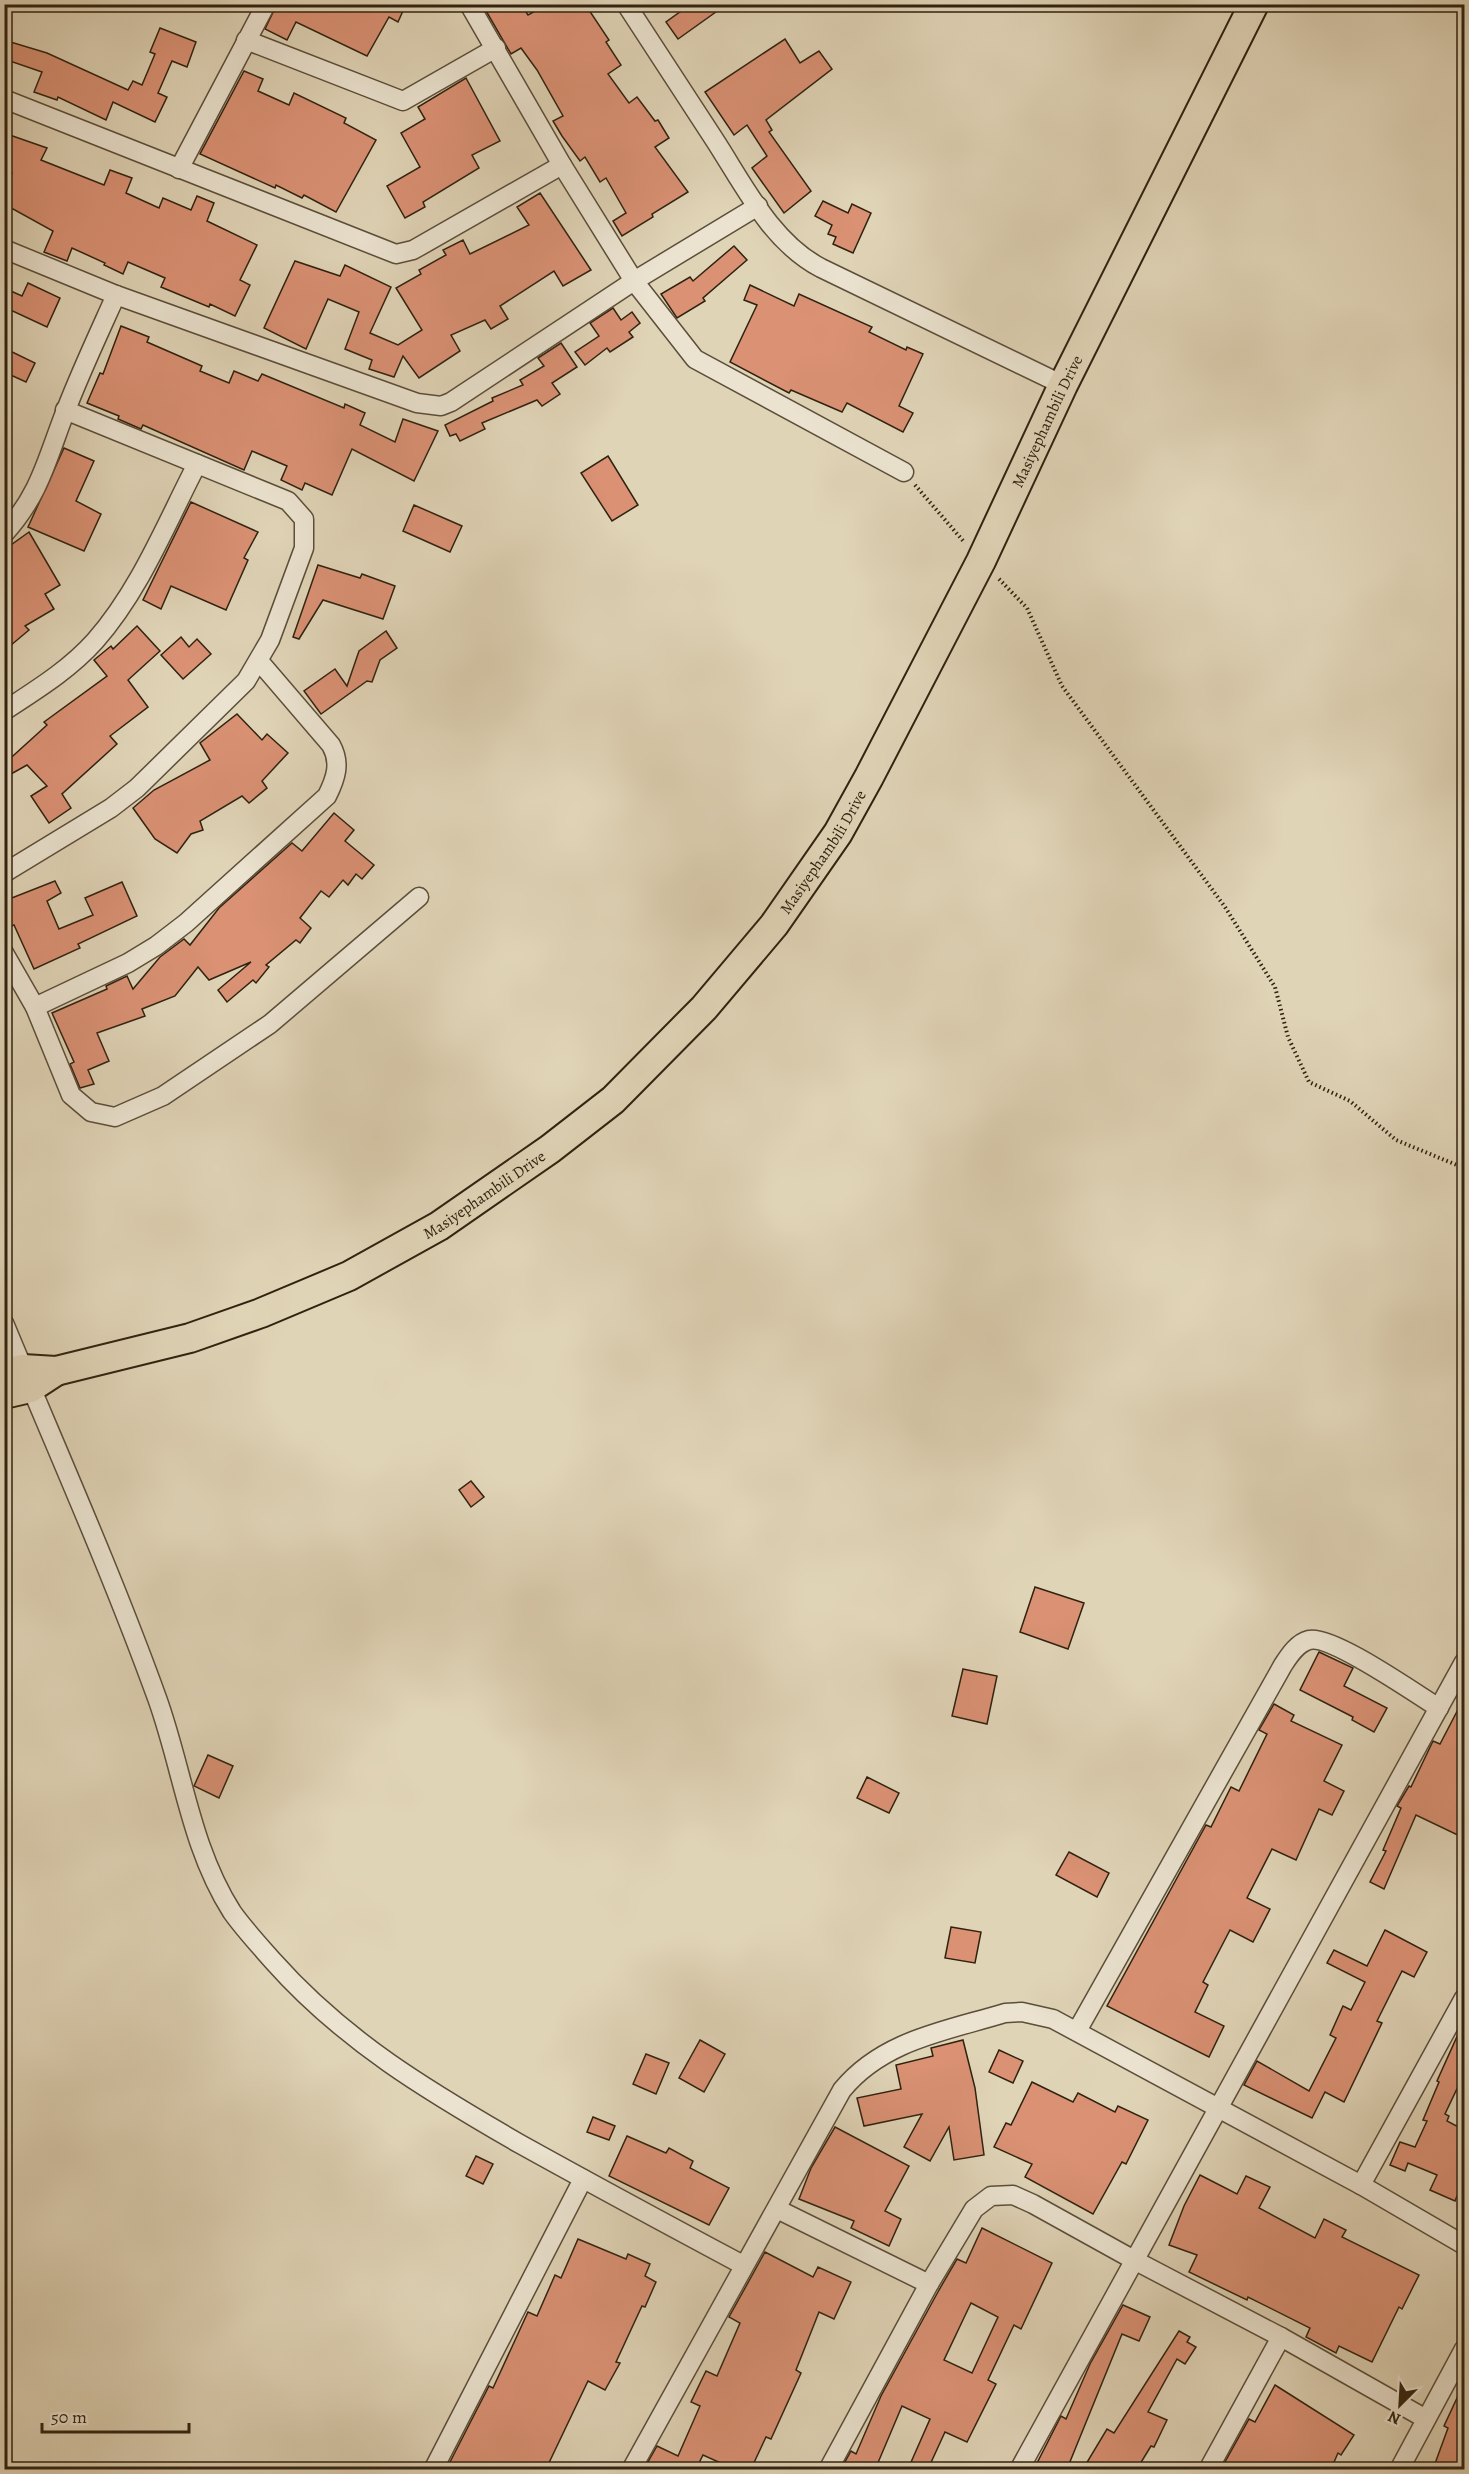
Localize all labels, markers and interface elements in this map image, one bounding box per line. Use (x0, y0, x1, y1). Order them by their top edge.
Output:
street label: Masiyephambili Drive (1007, 352, 1088, 491)
street label: Masiyephambili Drive (775, 786, 872, 919)
street label: Masiyephambili Drive (419, 1146, 550, 1245)
north arrow (1370, 2375, 1430, 2435)
scale bar (42, 2396, 189, 2434)
text: 50 m (51, 2405, 87, 2429)
text: N (1384, 2405, 1404, 2430)

